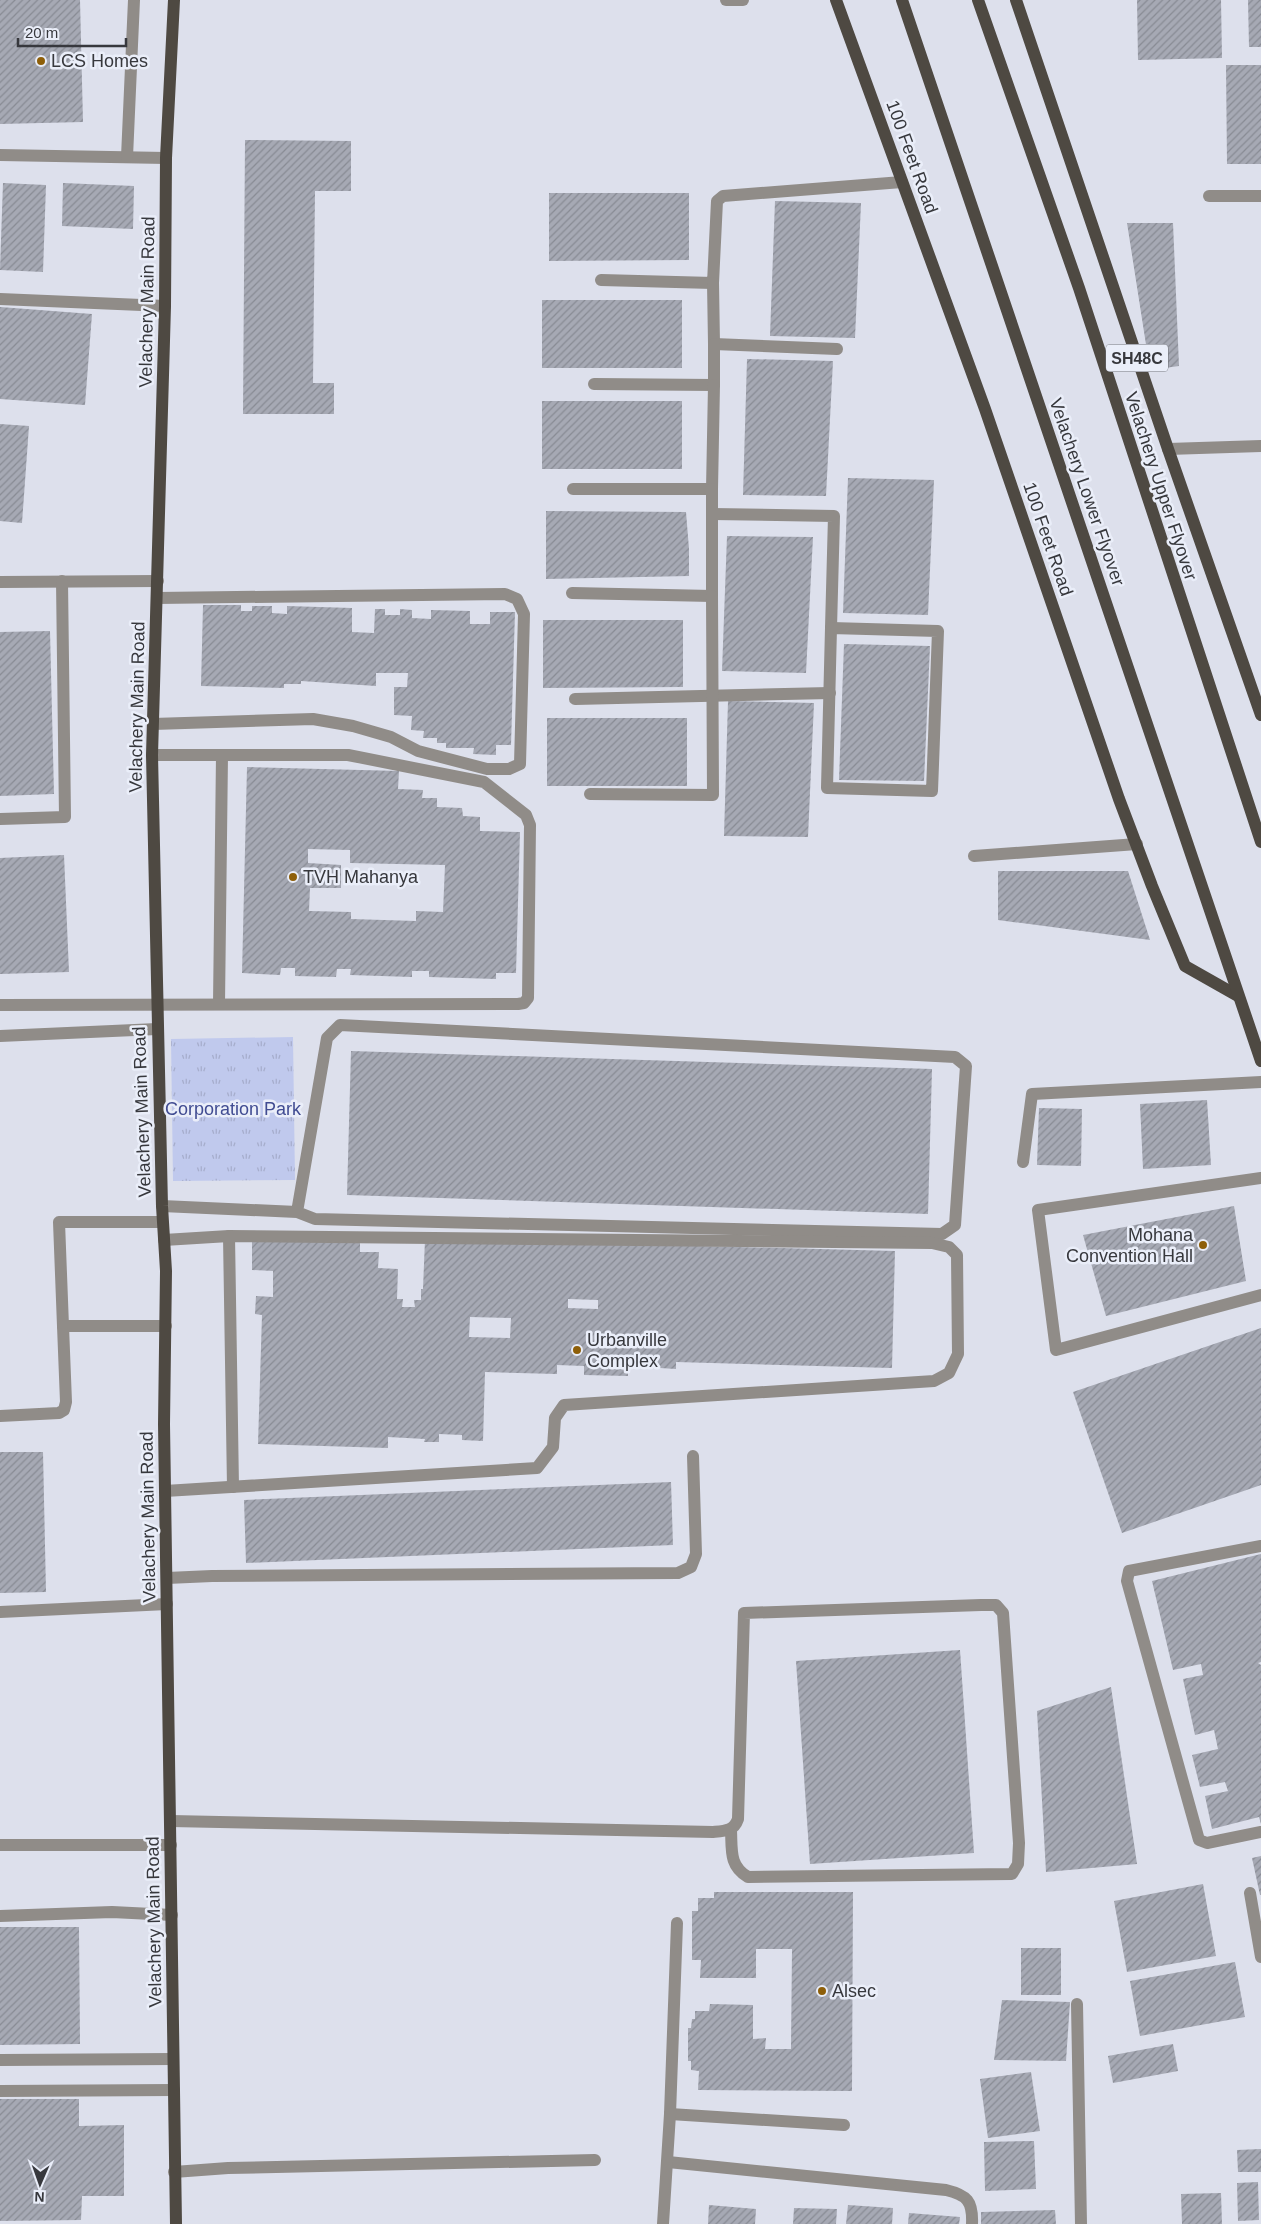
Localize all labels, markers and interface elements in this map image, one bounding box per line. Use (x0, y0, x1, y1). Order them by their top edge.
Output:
scale bar (18, 15, 125, 47)
text: 20 m (25, 24, 58, 41)
place label: LCS Homes (51, 51, 148, 71)
marker: LCS Homes (35, 55, 47, 67)
street label: 100 Feet Road (882, 98, 942, 216)
street label: Velachery Main Road (136, 216, 158, 388)
road number: SH48C (1106, 344, 1168, 372)
street label: Velachery Upper Flyover (1121, 389, 1201, 583)
street label: Velachery Lower Flyover (1045, 396, 1129, 588)
street label: 100 Feet Road (1019, 479, 1077, 599)
street label: Velachery Main Road (126, 621, 148, 793)
place label: TVH Mahanya (303, 867, 419, 887)
marker: TVH Mahanya (287, 871, 299, 883)
street label: Velachery Main Road (129, 1026, 155, 1198)
park label: Corporation Park (165, 1099, 302, 1119)
place label: Mohana Convention Hall (1066, 1225, 1194, 1266)
marker: Mohana Convention Hall (1197, 1239, 1209, 1251)
place label: Urbanville Complex (587, 1330, 667, 1371)
marker: Urbanville Complex (571, 1344, 583, 1356)
street label: Velachery Main Road (137, 1431, 159, 1603)
street label: Velachery Main Road (143, 1836, 165, 2008)
place label: Alsec (832, 1981, 876, 2001)
marker: Alsec (816, 1985, 828, 1997)
north arrow (15, 2159, 65, 2209)
text: N (34, 2189, 45, 2205)

